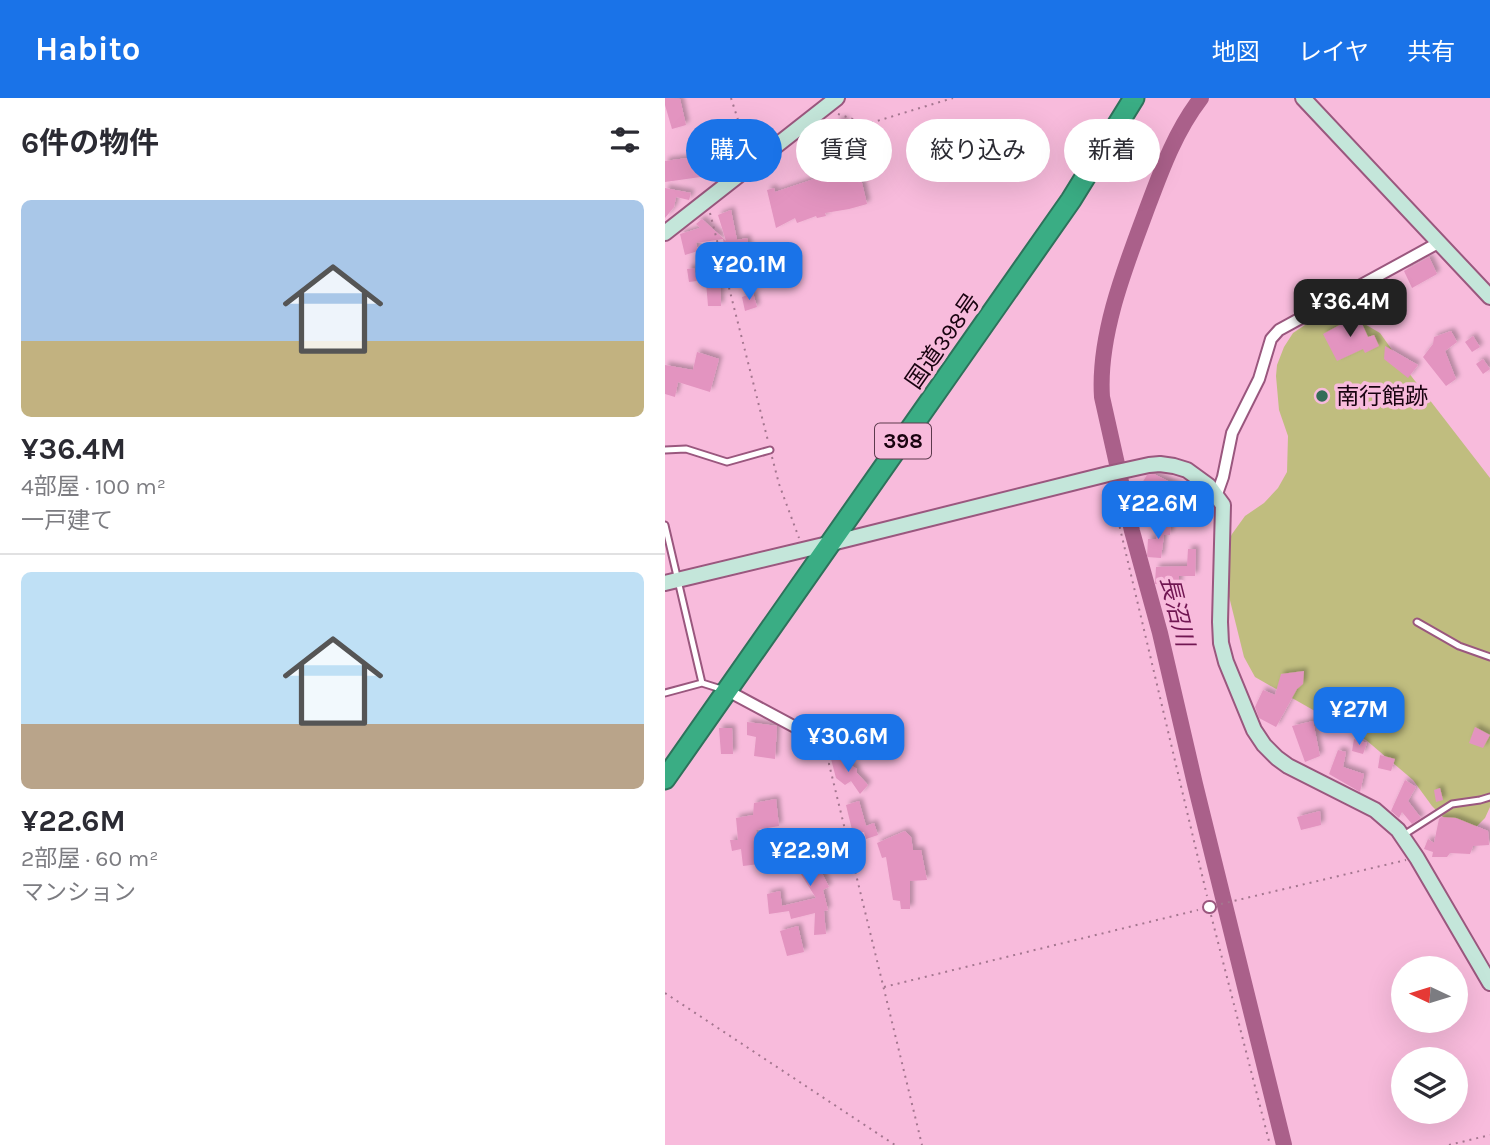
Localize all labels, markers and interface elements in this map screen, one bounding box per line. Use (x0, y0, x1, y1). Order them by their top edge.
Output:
text: Habito (35, 30, 140, 68)
text: 地図 (1212, 38, 1260, 66)
text: レイヤ (1298, 38, 1369, 66)
text: 共有 (1407, 38, 1455, 66)
chip: 購入 (686, 119, 782, 182)
chip: 賃貸 (796, 119, 892, 182)
chip: 絞り込み (906, 119, 1050, 182)
chip: 新着 (1064, 119, 1160, 182)
icon: filters (606, 121, 644, 159)
text: 6件の物件 (21, 125, 159, 161)
pin: ¥20.1M (692, 242, 806, 302)
icon: home (270, 246, 396, 372)
text: ¥20.1M (711, 251, 787, 278)
pin: ¥36.4M (1293, 280, 1407, 339)
street label: 国道398号 (900, 288, 986, 394)
text: ¥36.4M (1310, 288, 1390, 315)
place label: 南行館跡 (1336, 383, 1428, 410)
marker: 南行館跡 (1314, 388, 1330, 404)
road number: 398 (875, 424, 931, 458)
text: ¥36.4M (21, 431, 126, 467)
text: 4部屋 · 100 m² (21, 473, 166, 500)
pin: ¥22.6M (1101, 482, 1215, 541)
text: ¥22.6M (1118, 490, 1198, 517)
text: 一戸建て (21, 507, 113, 534)
water label: 長沼川 (1155, 573, 1200, 652)
icon: home (270, 618, 396, 744)
pin: ¥27M (1318, 688, 1400, 747)
text: ¥27M (1330, 696, 1388, 723)
pin: ¥30.6M (791, 714, 905, 774)
text: ¥30.6M (807, 723, 889, 750)
text: ¥22.6M (21, 803, 126, 839)
pin: ¥22.9M (753, 828, 867, 888)
text: ¥22.9M (770, 837, 850, 864)
text: 2部屋 · 60 m² (21, 845, 158, 872)
text: マンション (21, 879, 136, 906)
north arrow (1391, 956, 1468, 1032)
map controls (1391, 956, 1468, 1124)
button: layers (1391, 1047, 1468, 1124)

